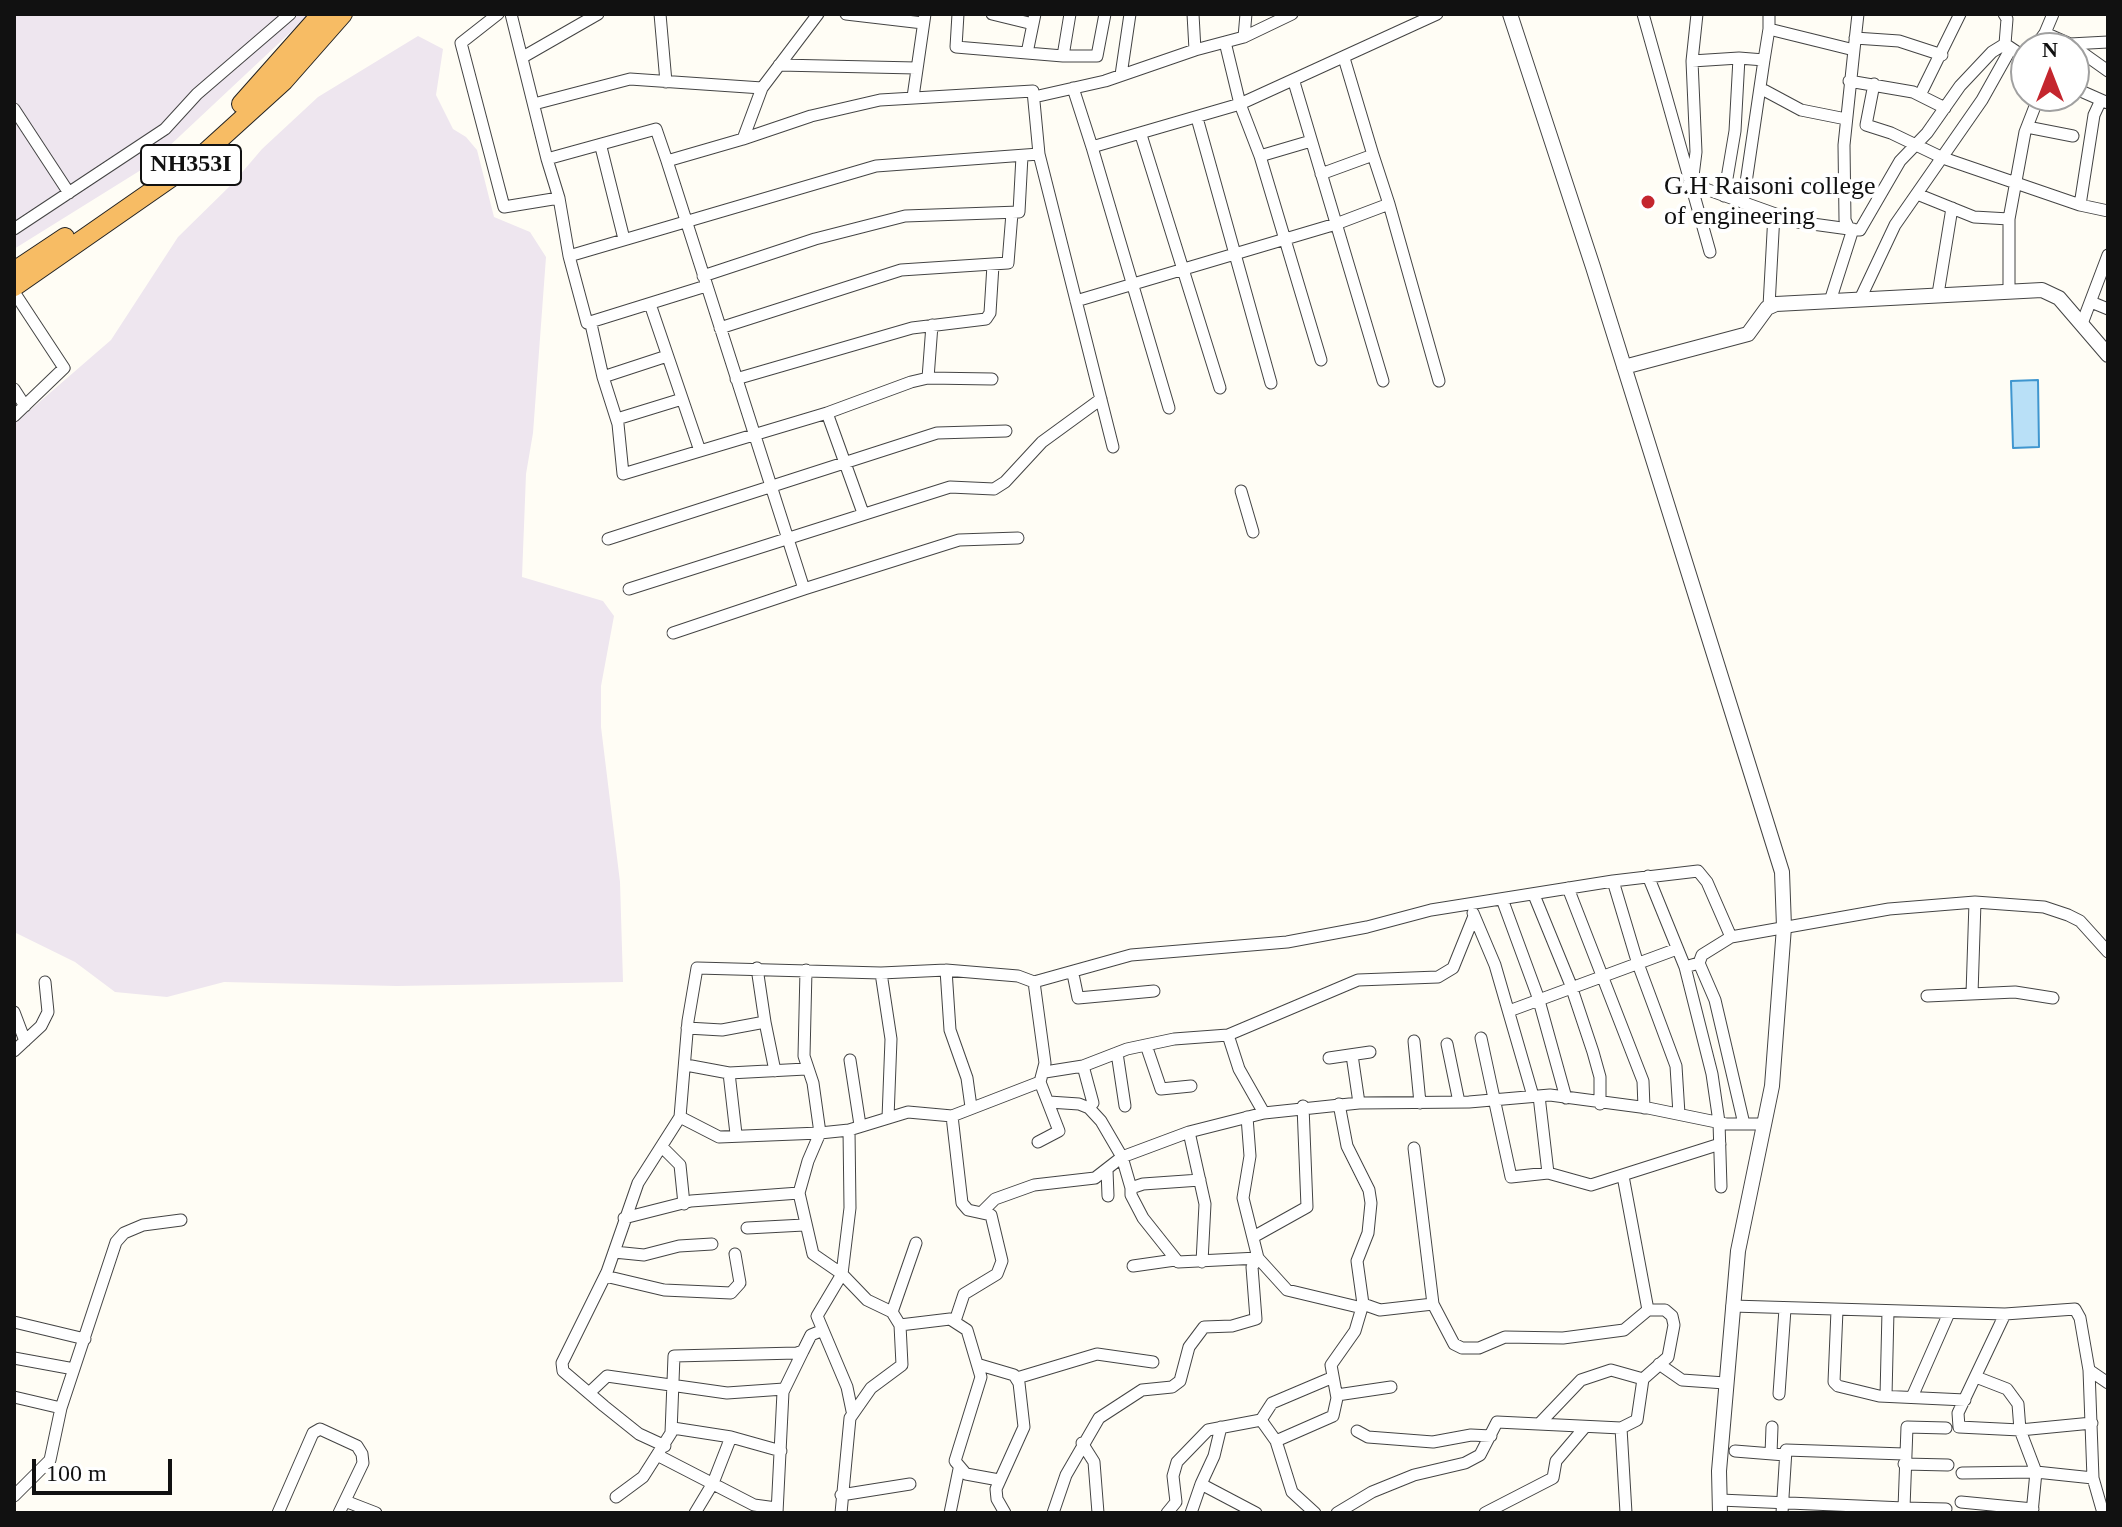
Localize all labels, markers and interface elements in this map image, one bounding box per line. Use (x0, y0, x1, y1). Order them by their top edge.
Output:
north arrow (2010, 32, 2090, 112)
text: N (2042, 37, 2058, 62)
road number: NH353I (141, 145, 241, 185)
place label: G.H Raisoni college of engineering (1664, 171, 1876, 232)
marker: G.H Raisoni college of engineering (1639, 193, 1657, 211)
scale bar (36, 1443, 176, 1493)
text: 100 m (46, 1460, 107, 1486)

